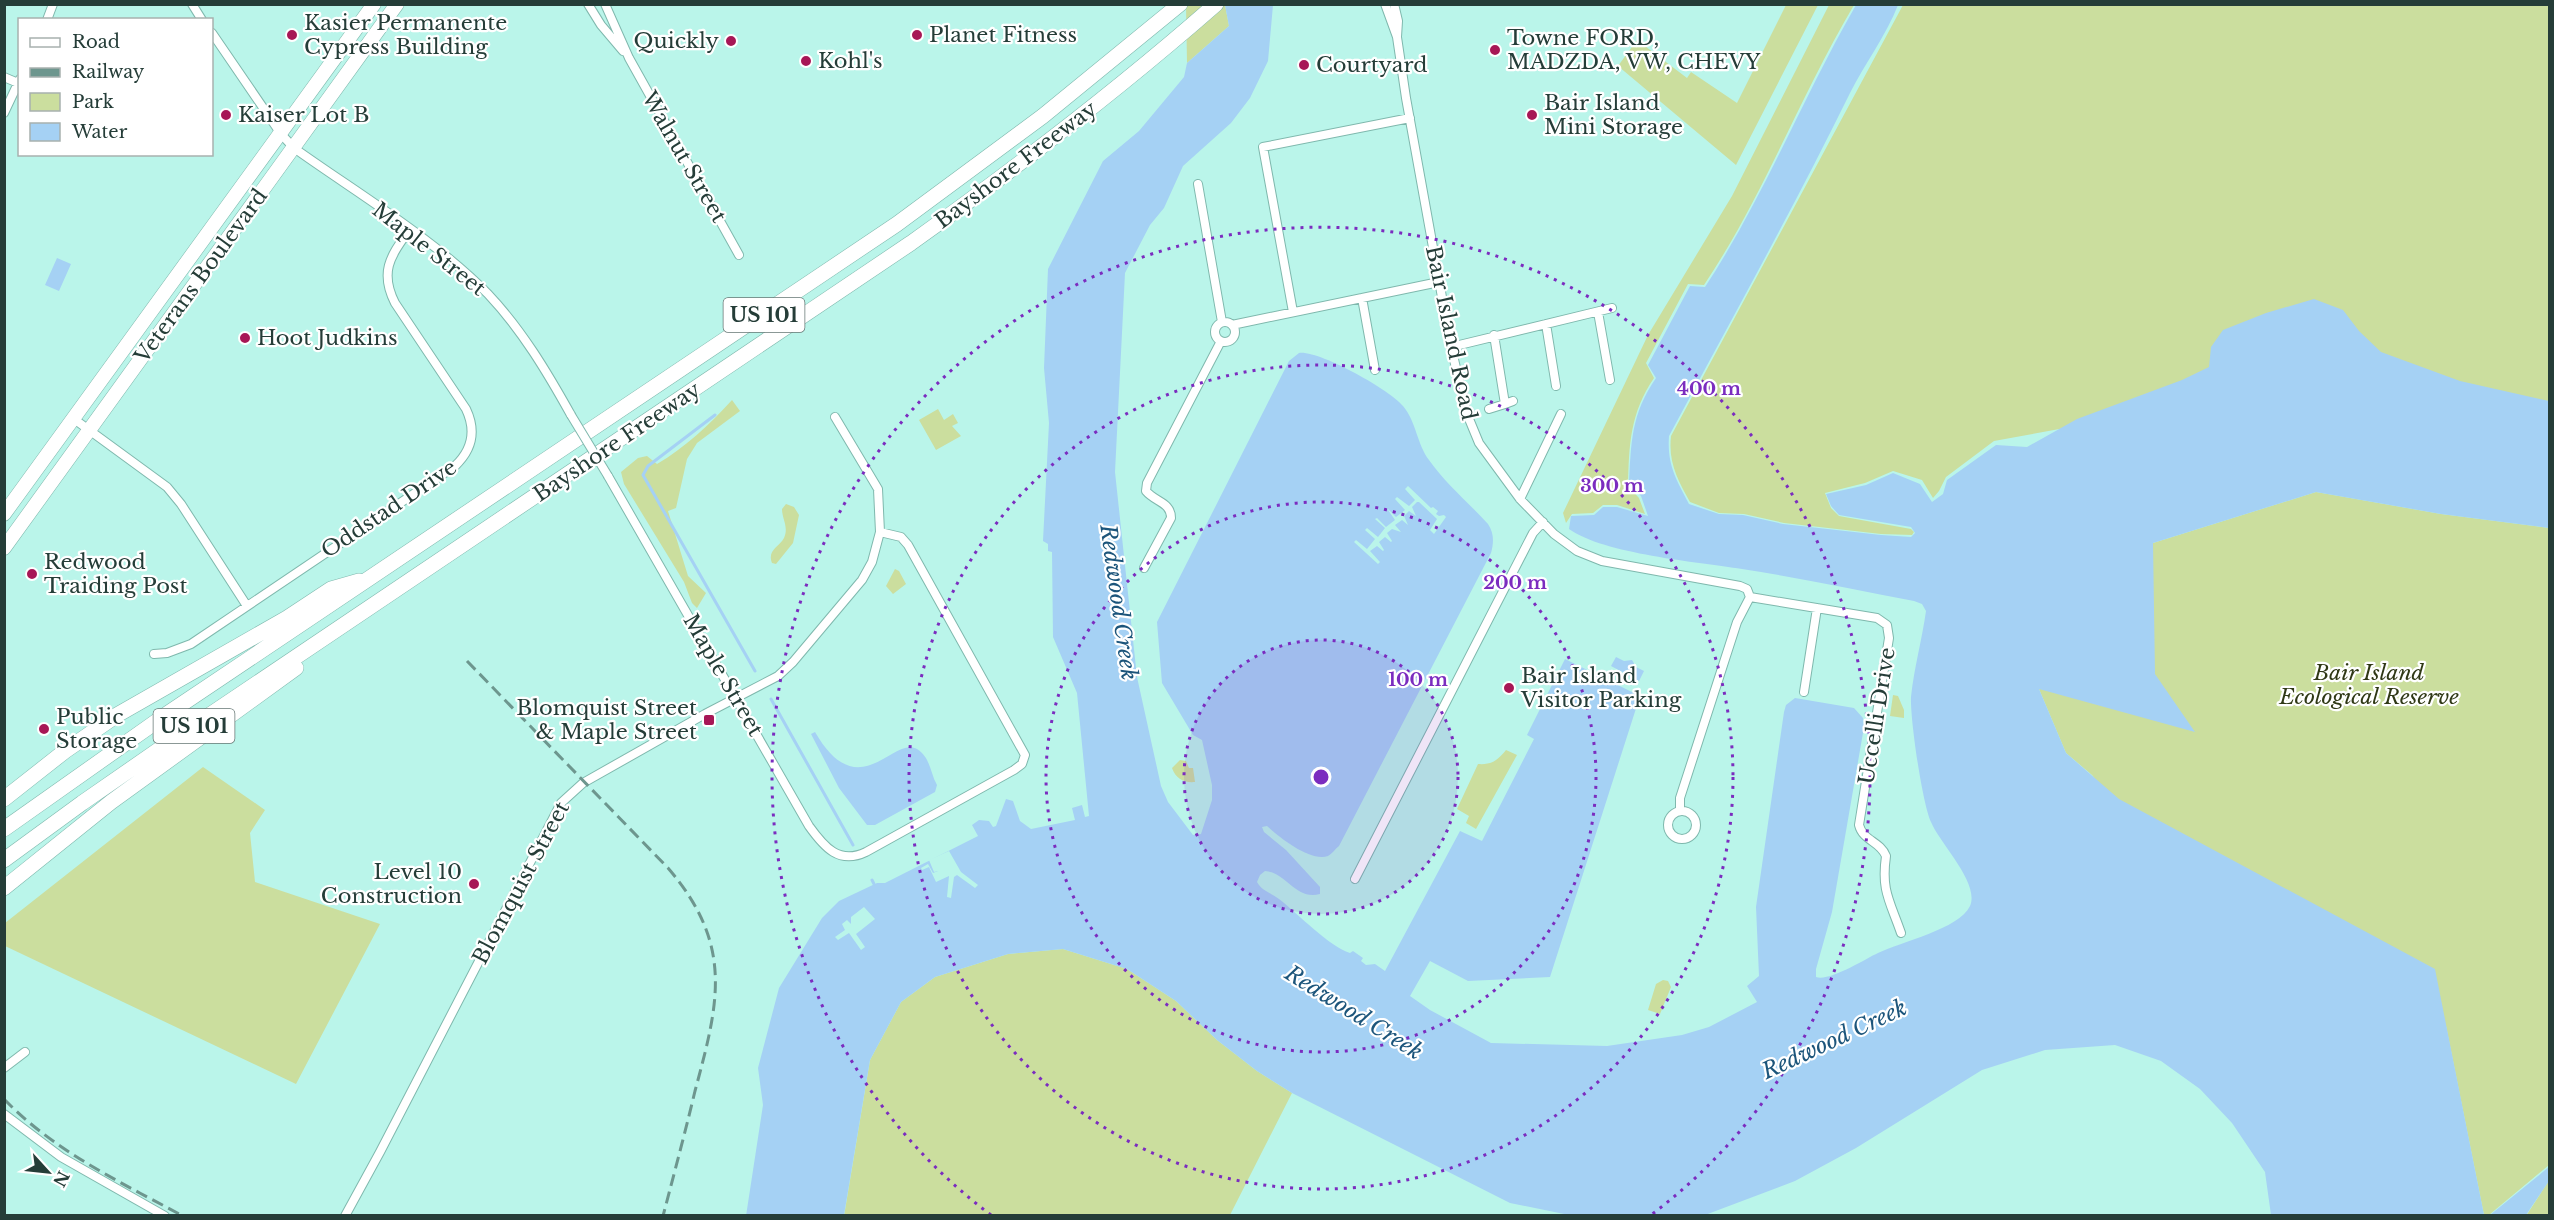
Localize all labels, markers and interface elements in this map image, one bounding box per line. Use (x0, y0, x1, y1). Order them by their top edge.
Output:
place label: Kasier Permanente Cypress Building (304, 10, 507, 60)
legend (18, 18, 213, 156)
place label: Planet Fitness (929, 22, 1077, 48)
place label: Towne FORD, MADZDA, VW, CHEVY (1507, 25, 1761, 75)
marker: Kasier Permanente Cypress Building (285, 28, 299, 42)
place label: Quickly (634, 28, 720, 54)
marker: Planet Fitness (910, 28, 924, 42)
text: Road (72, 31, 120, 53)
marker: Quickly (724, 34, 738, 48)
marker: Towne FORD, MADZDA, VW, CHEVY (1488, 43, 1502, 57)
place label: Kohl's (818, 48, 883, 74)
place label: Courtyard (1316, 52, 1427, 78)
marker: Kohl's (799, 54, 813, 68)
marker: Courtyard (1297, 58, 1311, 72)
text: Railway (72, 61, 145, 83)
street label: Walnut Street (635, 86, 732, 227)
place label: Bair Island Mini Storage (1544, 90, 1683, 140)
text: Park (72, 91, 114, 113)
street label: Bayshore Freeway (930, 95, 1102, 234)
place label: Kaiser Lot B (238, 102, 369, 128)
marker: Kaiser Lot B (219, 108, 233, 122)
marker: Bair Island Mini Storage (1525, 108, 1539, 122)
text: Water (71, 121, 128, 143)
street label: Veterans Boulevard (128, 184, 273, 369)
street label: Maple Street (367, 197, 491, 301)
street label: Bair Island Road (1420, 243, 1482, 423)
road number: US 101 (724, 298, 804, 332)
place label: Hoot Judkins (257, 325, 397, 351)
marker: Hoot Judkins (238, 331, 252, 345)
street label: Bayshore Freeway (529, 376, 706, 508)
text: 400 m (1677, 378, 1741, 400)
street label: Oddstad Drive (316, 454, 462, 564)
text: 300 m (1580, 475, 1644, 497)
water label: Redwood Creek (1094, 521, 1143, 682)
place label: Redwood Traiding Post (44, 549, 187, 599)
marker: Redwood Traiding Post (25, 567, 39, 581)
text: 200 m (1483, 572, 1547, 594)
street label: Maple Street (678, 609, 768, 741)
street label: Uccelli Drive (1853, 645, 1901, 787)
park label: Bair Island Ecological Reserve (2278, 660, 2459, 710)
place label: Bair Island Visitor Parking (1520, 663, 1682, 713)
text: 100 m (1388, 669, 1448, 691)
marker: Bair Island Visitor Parking (1502, 681, 1516, 695)
place label: Blomquist Street & Maple Street (516, 695, 697, 745)
place label: Public Storage (56, 704, 137, 754)
road number: US 101 (154, 709, 234, 743)
marker: Blomquist Street & Maple Street (702, 713, 716, 727)
marker: Public Storage (37, 722, 51, 736)
centre of rings (1311, 767, 1331, 787)
street label: Blomquist Street (467, 797, 575, 969)
place label: Level 10 Construction (321, 859, 462, 909)
marker: Level 10 Construction (467, 877, 481, 891)
water label: Redwood Creek (1279, 959, 1427, 1065)
water label: Redwood Creek (1756, 994, 1911, 1085)
north arrow (18, 1142, 78, 1202)
text: N (49, 1168, 74, 1190)

